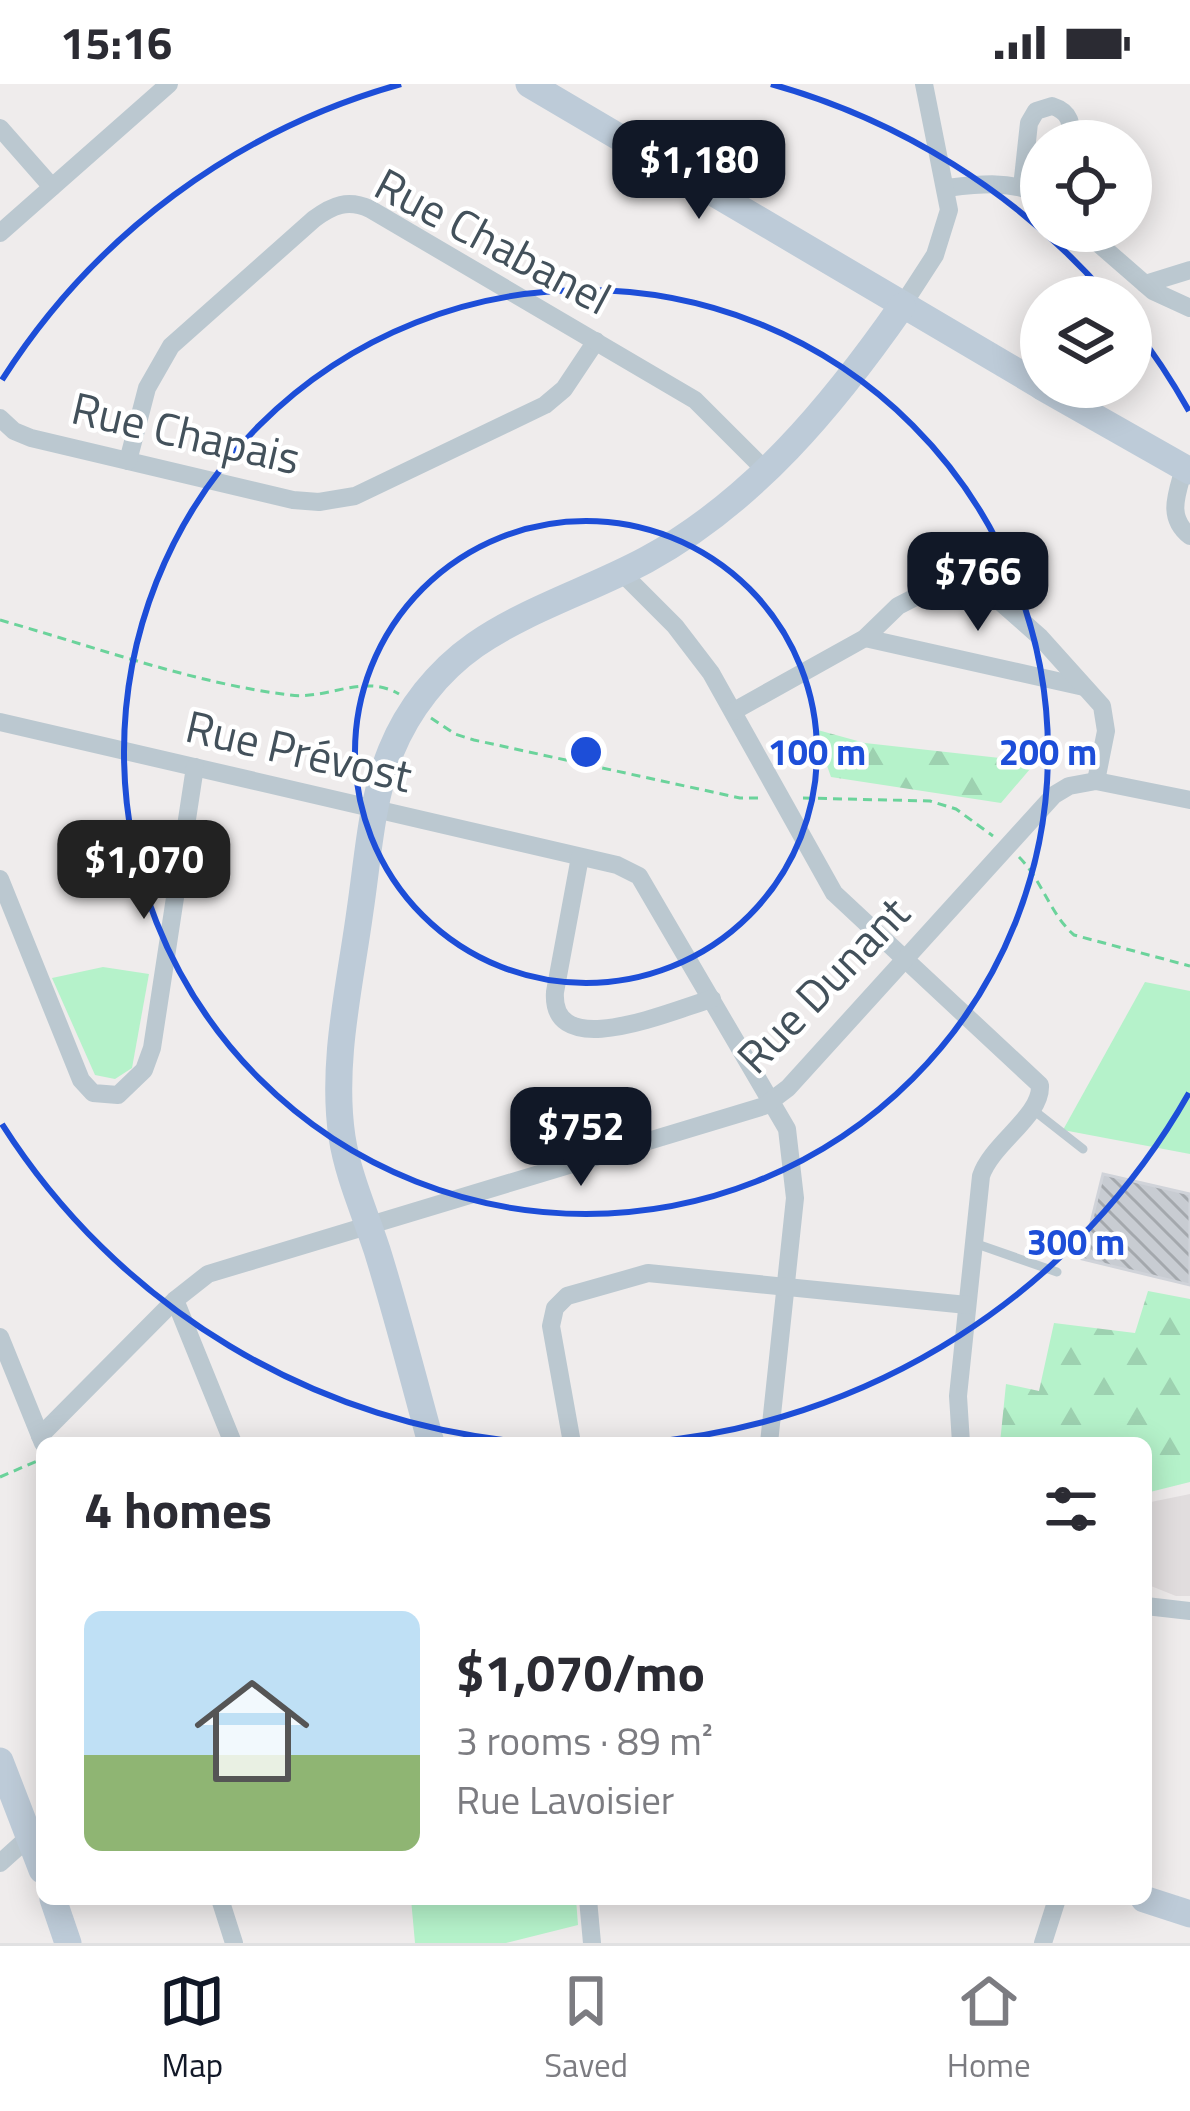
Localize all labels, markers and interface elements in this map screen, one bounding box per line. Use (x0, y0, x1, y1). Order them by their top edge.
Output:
text: 15:16 (60, 8, 172, 76)
pin: $1,180 (601, 120, 797, 222)
map controls (1020, 120, 1152, 408)
button: locate (1020, 120, 1152, 252)
text: $1,180 (639, 129, 759, 188)
street label: Rue Chabanel (363, 149, 624, 331)
button: layers (1020, 276, 1152, 408)
street label: Rue Chapais (65, 373, 307, 491)
pin: $766 (907, 532, 1049, 634)
text: $766 (934, 541, 1022, 600)
street label: Rue Prévost (180, 691, 419, 809)
text: 100 m (768, 724, 866, 779)
text: 200 m (999, 724, 1097, 779)
centre of rings (565, 731, 607, 773)
pin: $1,070 (46, 820, 242, 922)
text: $1,070 (84, 829, 204, 888)
street label: Rue Dunant (720, 880, 925, 1088)
pin: $752 (510, 1087, 652, 1189)
text: $752 (537, 1096, 625, 1155)
text: 300 m (1027, 1214, 1125, 1269)
text: 4 homes (84, 1470, 272, 1548)
icon: filters (1038, 1476, 1104, 1542)
text: $1,070/mo (456, 1633, 705, 1711)
icon: home (180, 1659, 324, 1803)
text: 3 rooms · 89 m² (456, 1711, 713, 1770)
text: Rue Lavoisier (456, 1770, 674, 1829)
tab: Map (159, 1968, 225, 2090)
tab: Saved (544, 1968, 628, 2090)
tab: Home (947, 1968, 1031, 2090)

